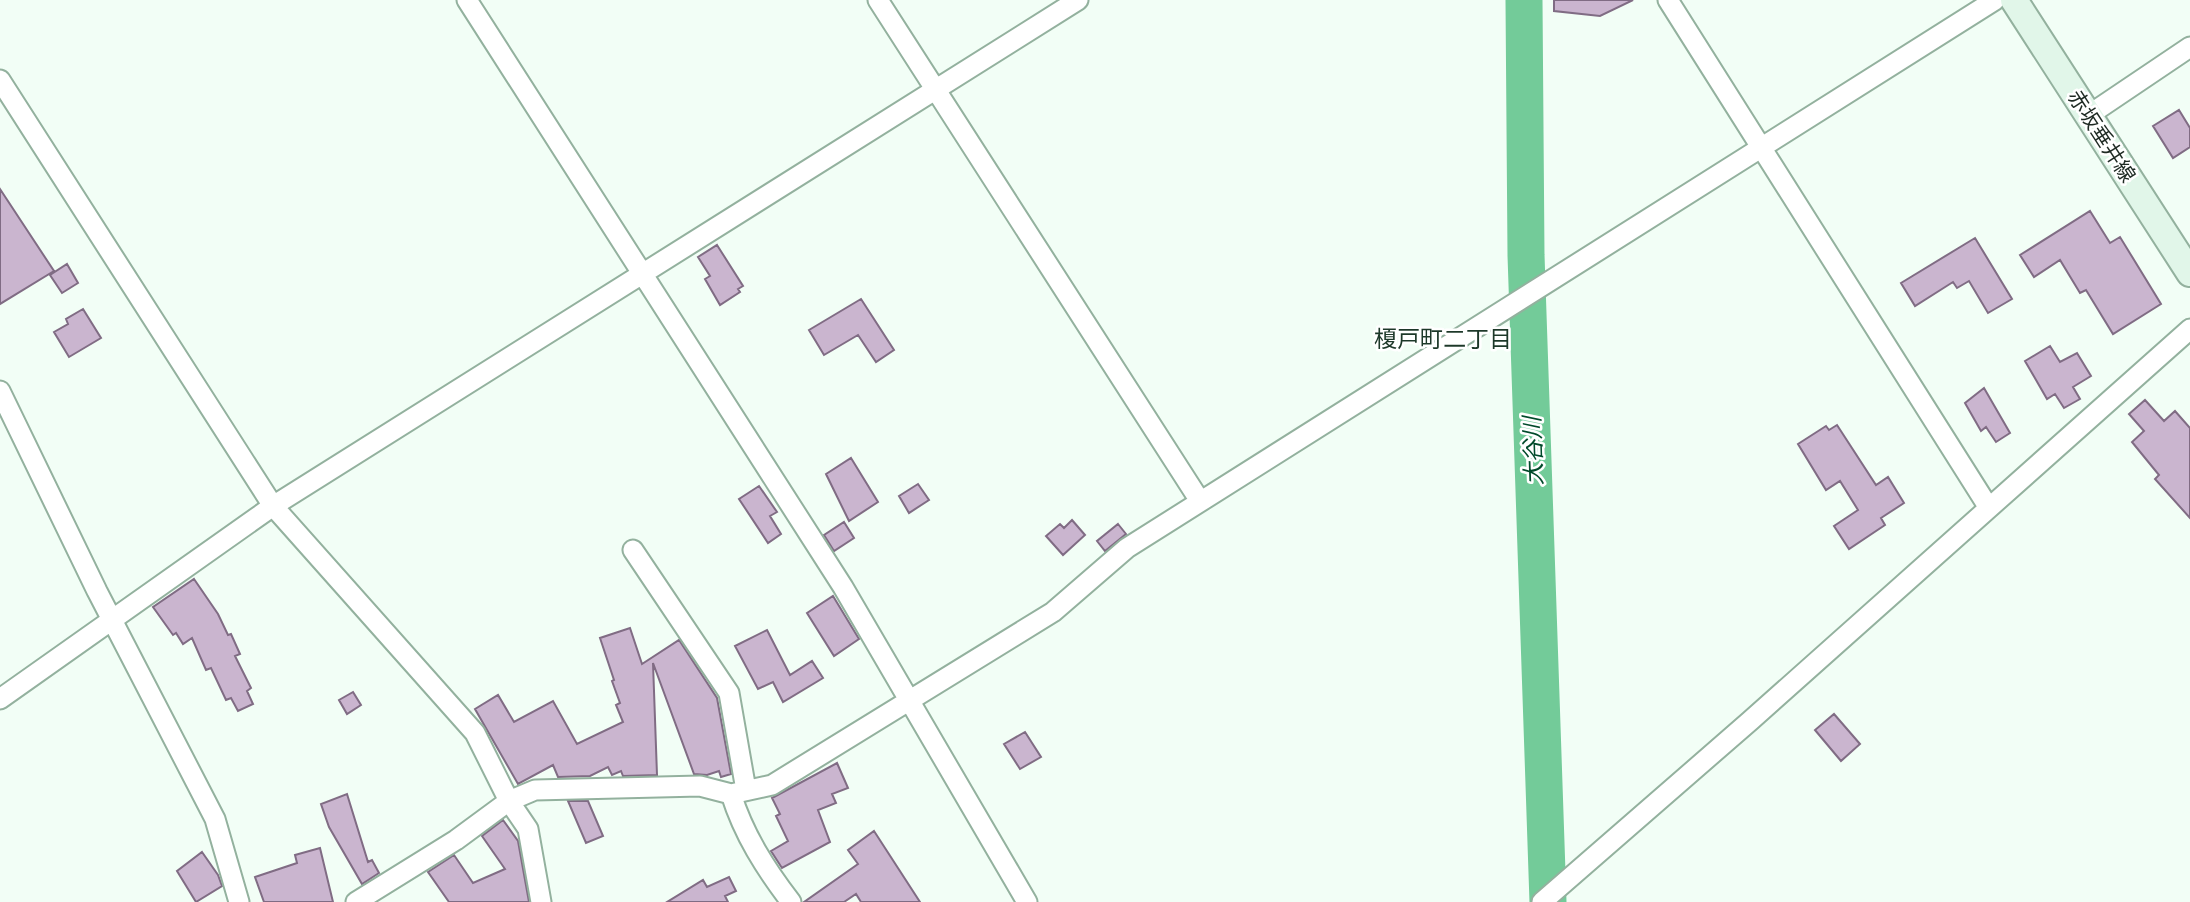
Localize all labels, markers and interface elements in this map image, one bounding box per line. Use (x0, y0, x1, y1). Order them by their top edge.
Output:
street label: 赤坂垂井線 (2063, 85, 2141, 187)
district label: 榎戸町二丁目 (1374, 325, 1512, 353)
water label: 大谷川 (1518, 413, 1548, 486)

